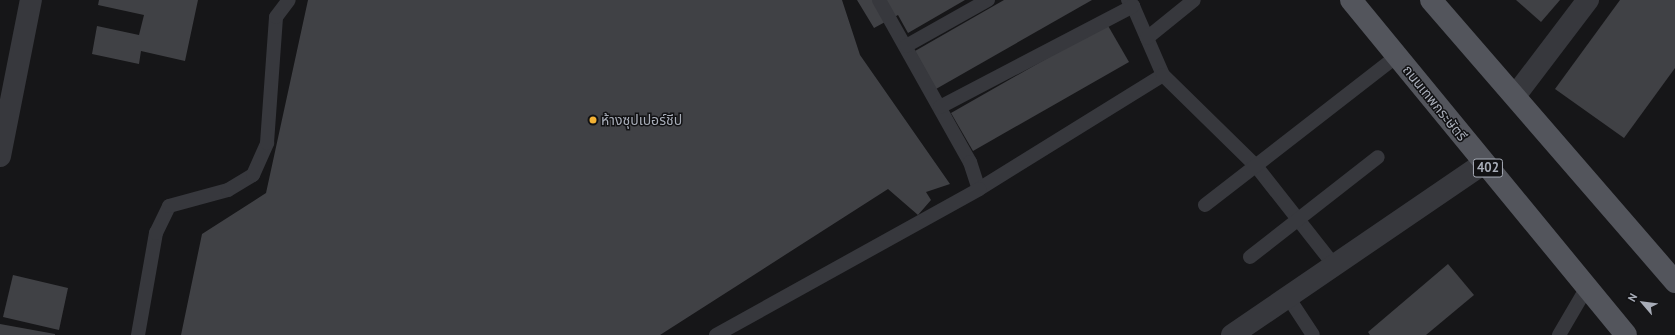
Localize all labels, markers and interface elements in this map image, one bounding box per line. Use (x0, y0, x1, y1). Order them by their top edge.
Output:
street label: ถนนเทพกระษัตรี (1399, 62, 1471, 144)
place label: ห้างซุปเปอร์ชีป (601, 112, 682, 128)
marker: ห้างซุปเปอร์ชีป (588, 115, 598, 125)
road number: 402 (1472, 157, 1504, 179)
north arrow (1623, 283, 1663, 323)
text: N (1625, 291, 1640, 304)

